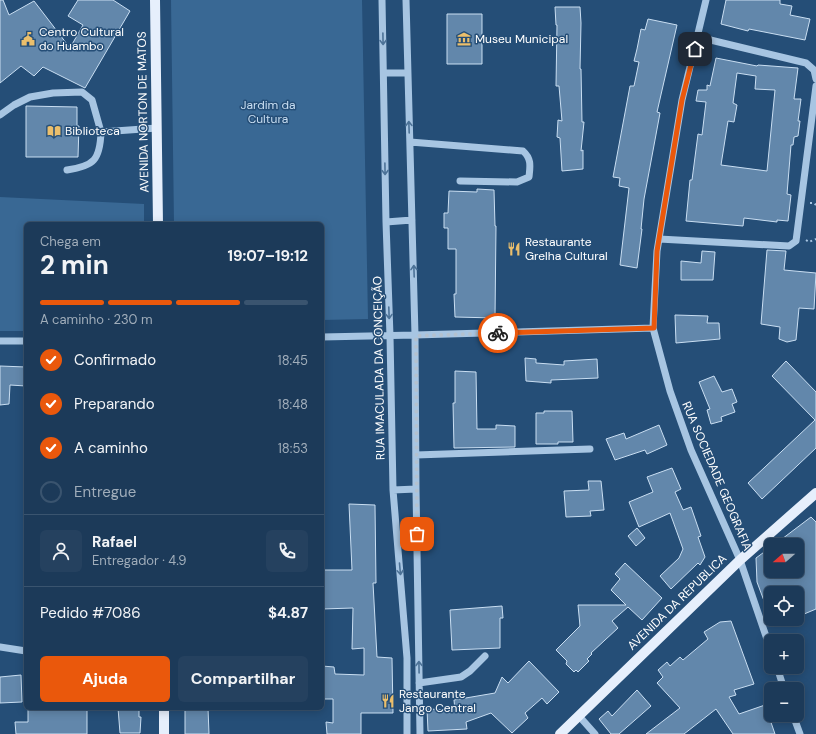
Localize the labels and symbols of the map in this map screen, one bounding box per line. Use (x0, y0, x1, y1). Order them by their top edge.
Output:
place label: Centro Cultural do Huambo (39, 24, 124, 54)
public building icon: Centro Cultural do Huambo (20, 31, 36, 47)
street label: AVENIDA NORTON DE MATOS (134, 31, 152, 193)
museum icon: Museu Municipal (456, 31, 472, 47)
place label: Museu Municipal (475, 31, 568, 47)
one-way arrow (379, 32, 387, 45)
pin (678, 32, 712, 66)
park label: Jardim da Cultura (240, 97, 296, 127)
one-way arrow (405, 121, 413, 134)
library icon: Biblioteca (46, 123, 62, 139)
place label: Biblioteca (65, 123, 120, 139)
one-way arrow (381, 162, 389, 175)
place label: Restaurante Grelha Cultural (525, 234, 608, 264)
restaurant icon: Restaurante Grelha Cultural (506, 241, 522, 257)
one-way arrow (410, 265, 417, 278)
street label: RUA IMACULADA DA CONCEIÇÃO (369, 276, 389, 460)
one-way arrow (386, 306, 393, 319)
courier (478, 313, 518, 353)
street label: RUA SOCIEDADE GEOGRAFIA (678, 399, 756, 553)
pin (400, 517, 434, 551)
north arrow (764, 538, 804, 578)
street label: AVENIDA DA REPUBLICA (624, 550, 730, 654)
one-way arrow (396, 562, 403, 575)
one-way arrow (415, 661, 423, 674)
place label: Restaurante Jango Central (399, 686, 476, 716)
restaurant icon: Restaurante Jango Central (380, 693, 396, 709)

